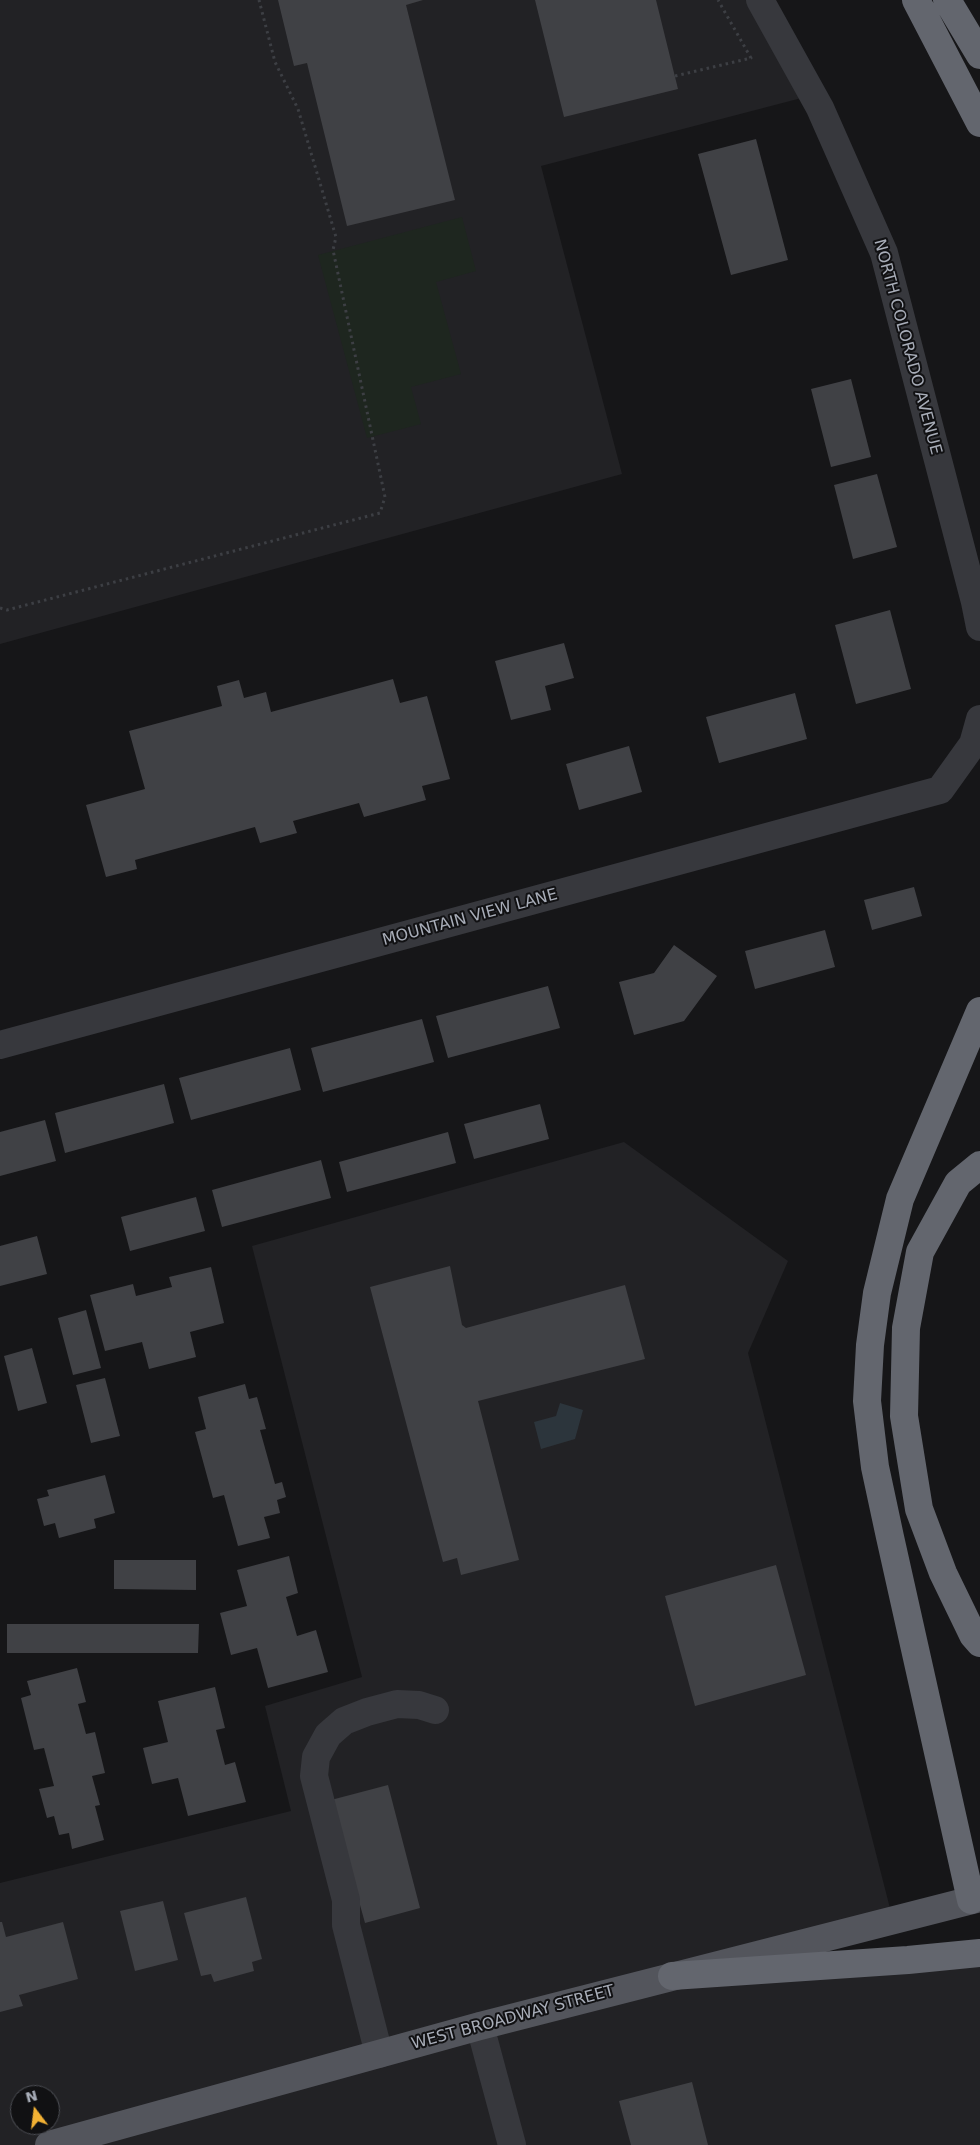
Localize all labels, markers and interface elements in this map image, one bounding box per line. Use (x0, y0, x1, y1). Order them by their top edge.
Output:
street label: NORTH COLORADO AVENUE (869, 237, 945, 457)
street label: MOUNTAIN VIEW LANE (380, 885, 560, 951)
street label: WEST BROADWAY STREET (409, 1982, 617, 2054)
north arrow (10, 2085, 60, 2135)
text: N (24, 2087, 39, 2106)

